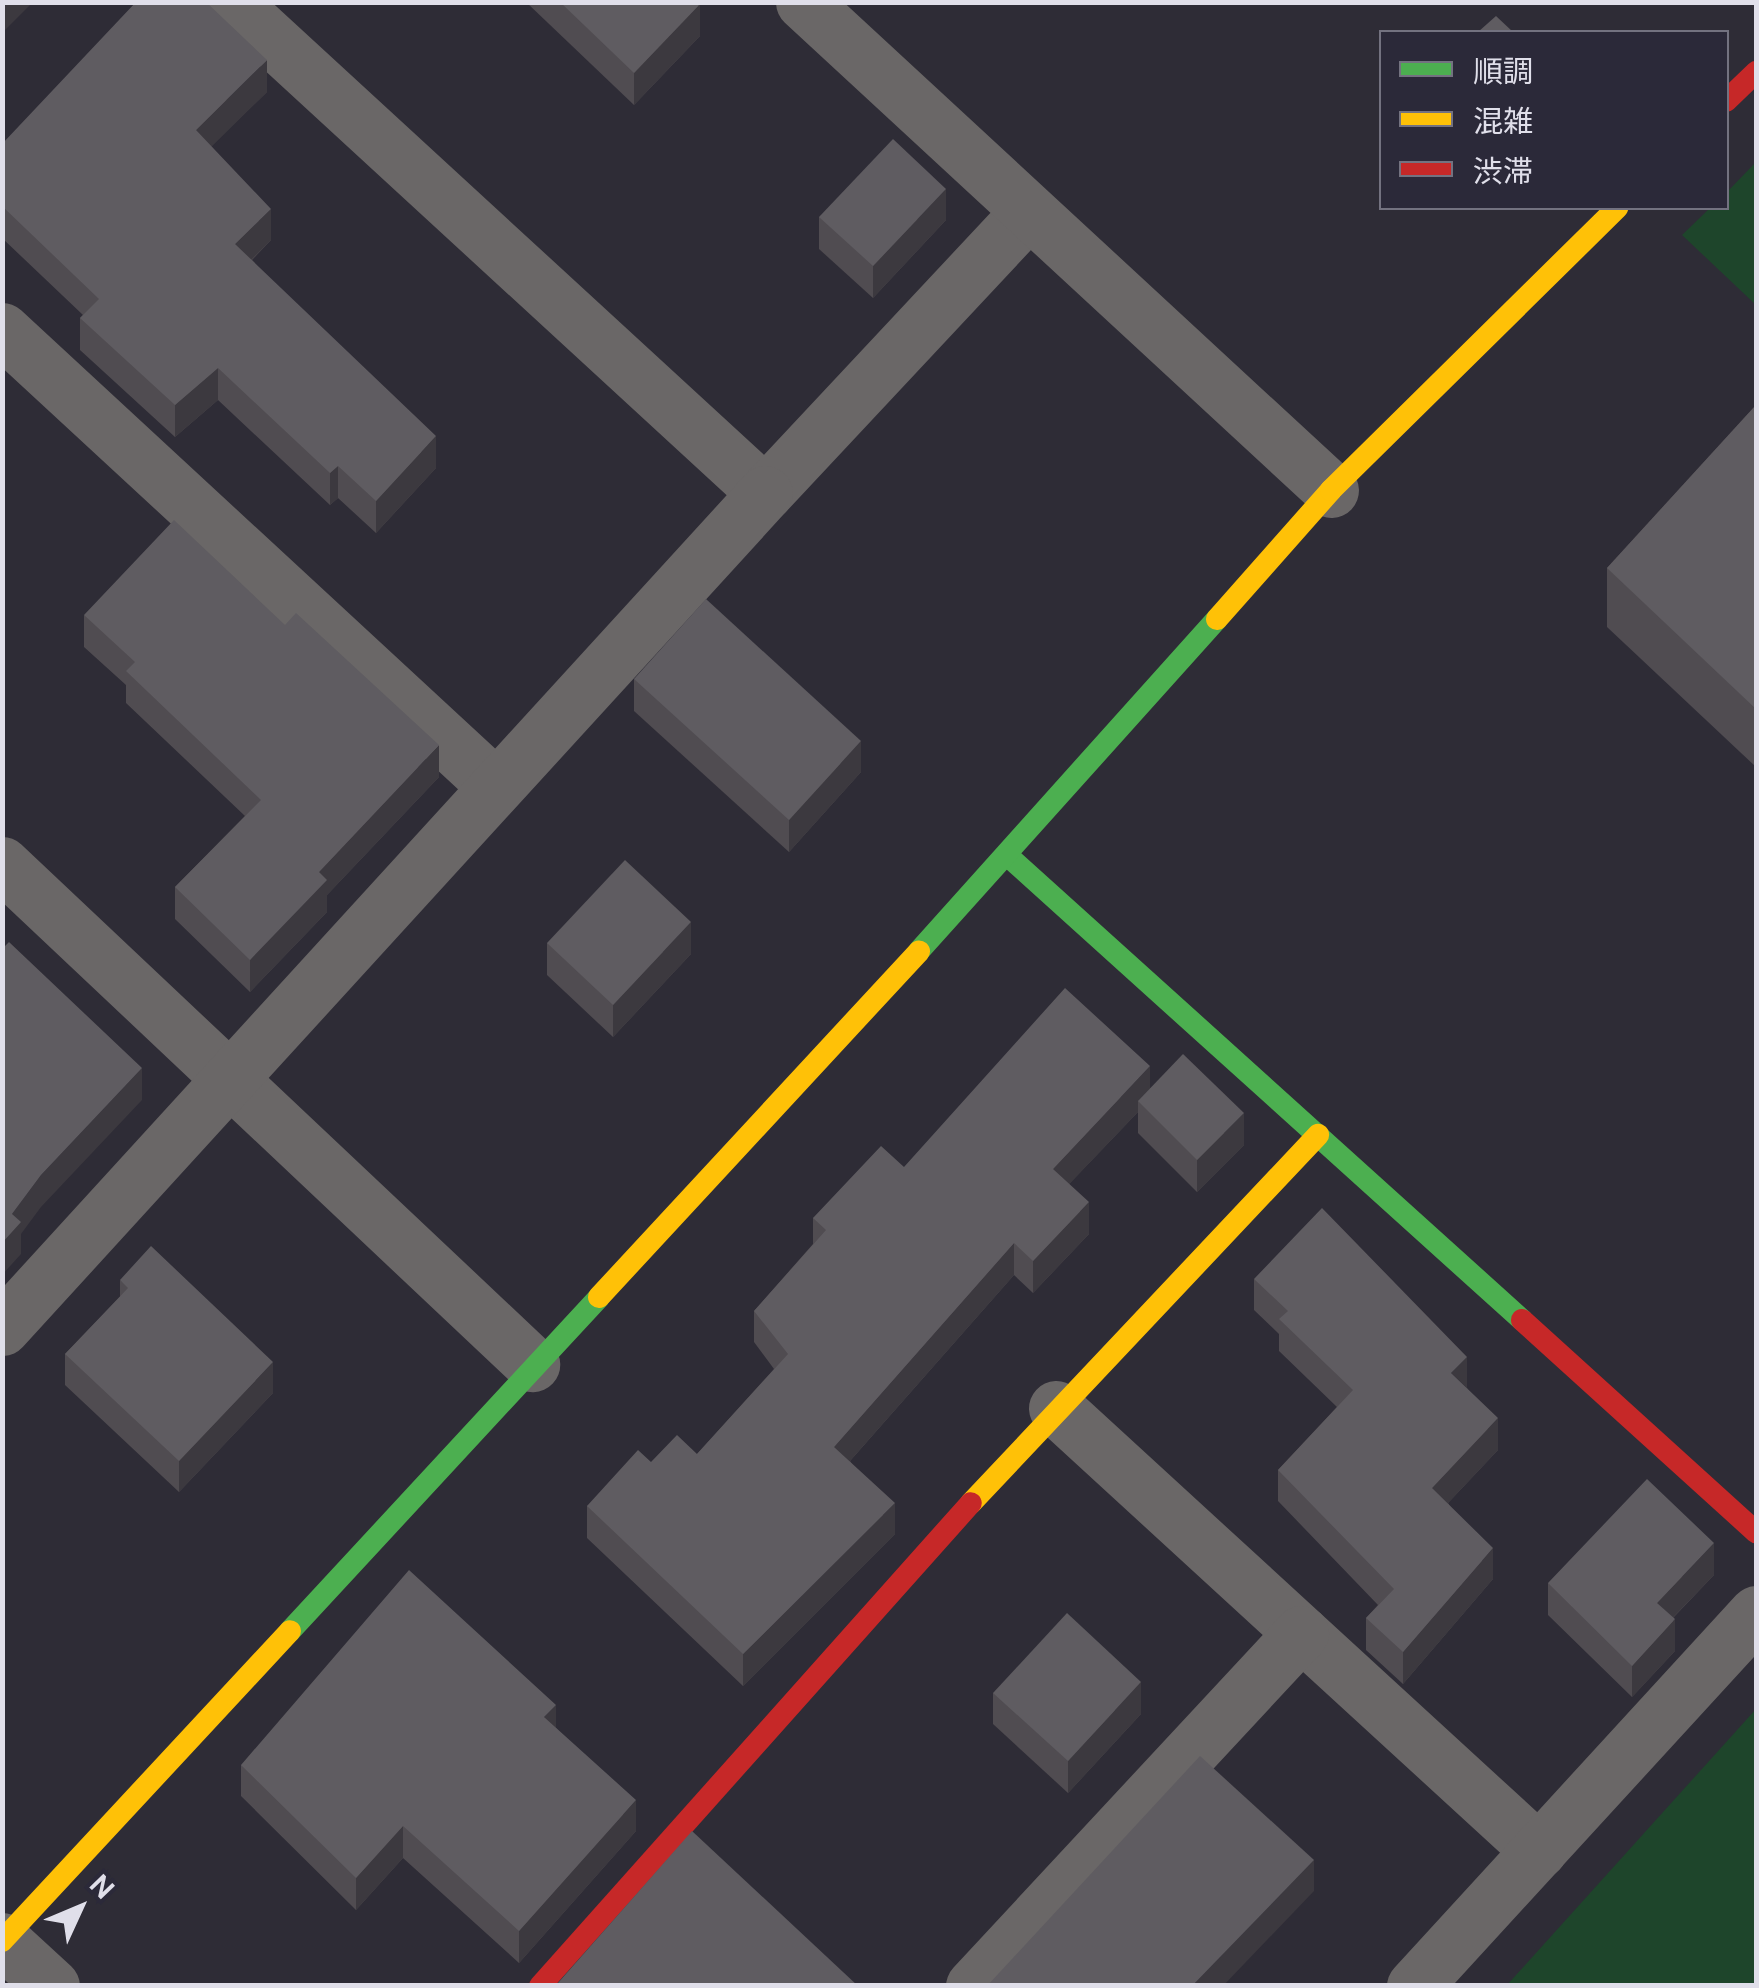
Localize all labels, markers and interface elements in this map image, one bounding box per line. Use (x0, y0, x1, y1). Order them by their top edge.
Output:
legend (1379, 30, 1729, 210)
text: 順調 (1473, 52, 1533, 91)
text: 混雑 (1473, 102, 1533, 141)
text: 渋滞 (1473, 152, 1533, 191)
north arrow (30, 1858, 130, 1958)
text: N (82, 1867, 122, 1907)

